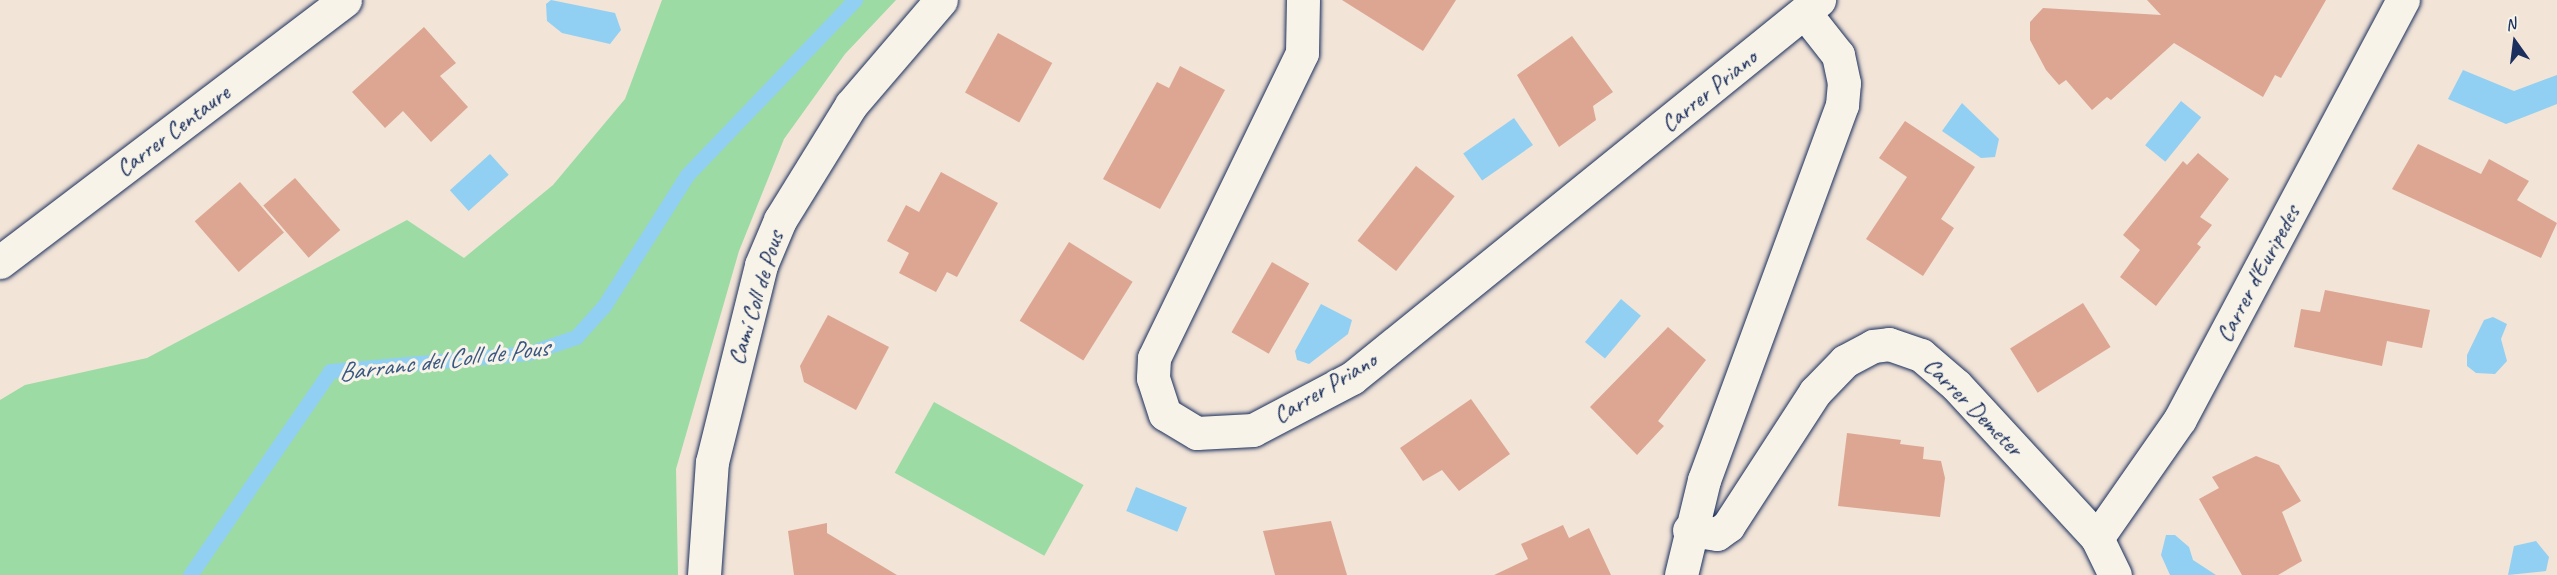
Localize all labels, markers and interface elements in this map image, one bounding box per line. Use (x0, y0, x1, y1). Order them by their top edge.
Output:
north arrow (2485, 12, 2545, 72)
text: N (2503, 14, 2518, 35)
street label: Carrer Priano (1655, 44, 1763, 138)
street label: Carrer Centaure (111, 79, 235, 183)
street label: Carrer d'Euripedes (2210, 201, 2306, 347)
street label: Camí Coll de Pous (722, 228, 790, 368)
water label: Barranc del Coll de Pous (336, 332, 550, 388)
street label: Carrer Priano (1268, 346, 1382, 430)
street label: Carrer Demeter (1917, 351, 2029, 463)

